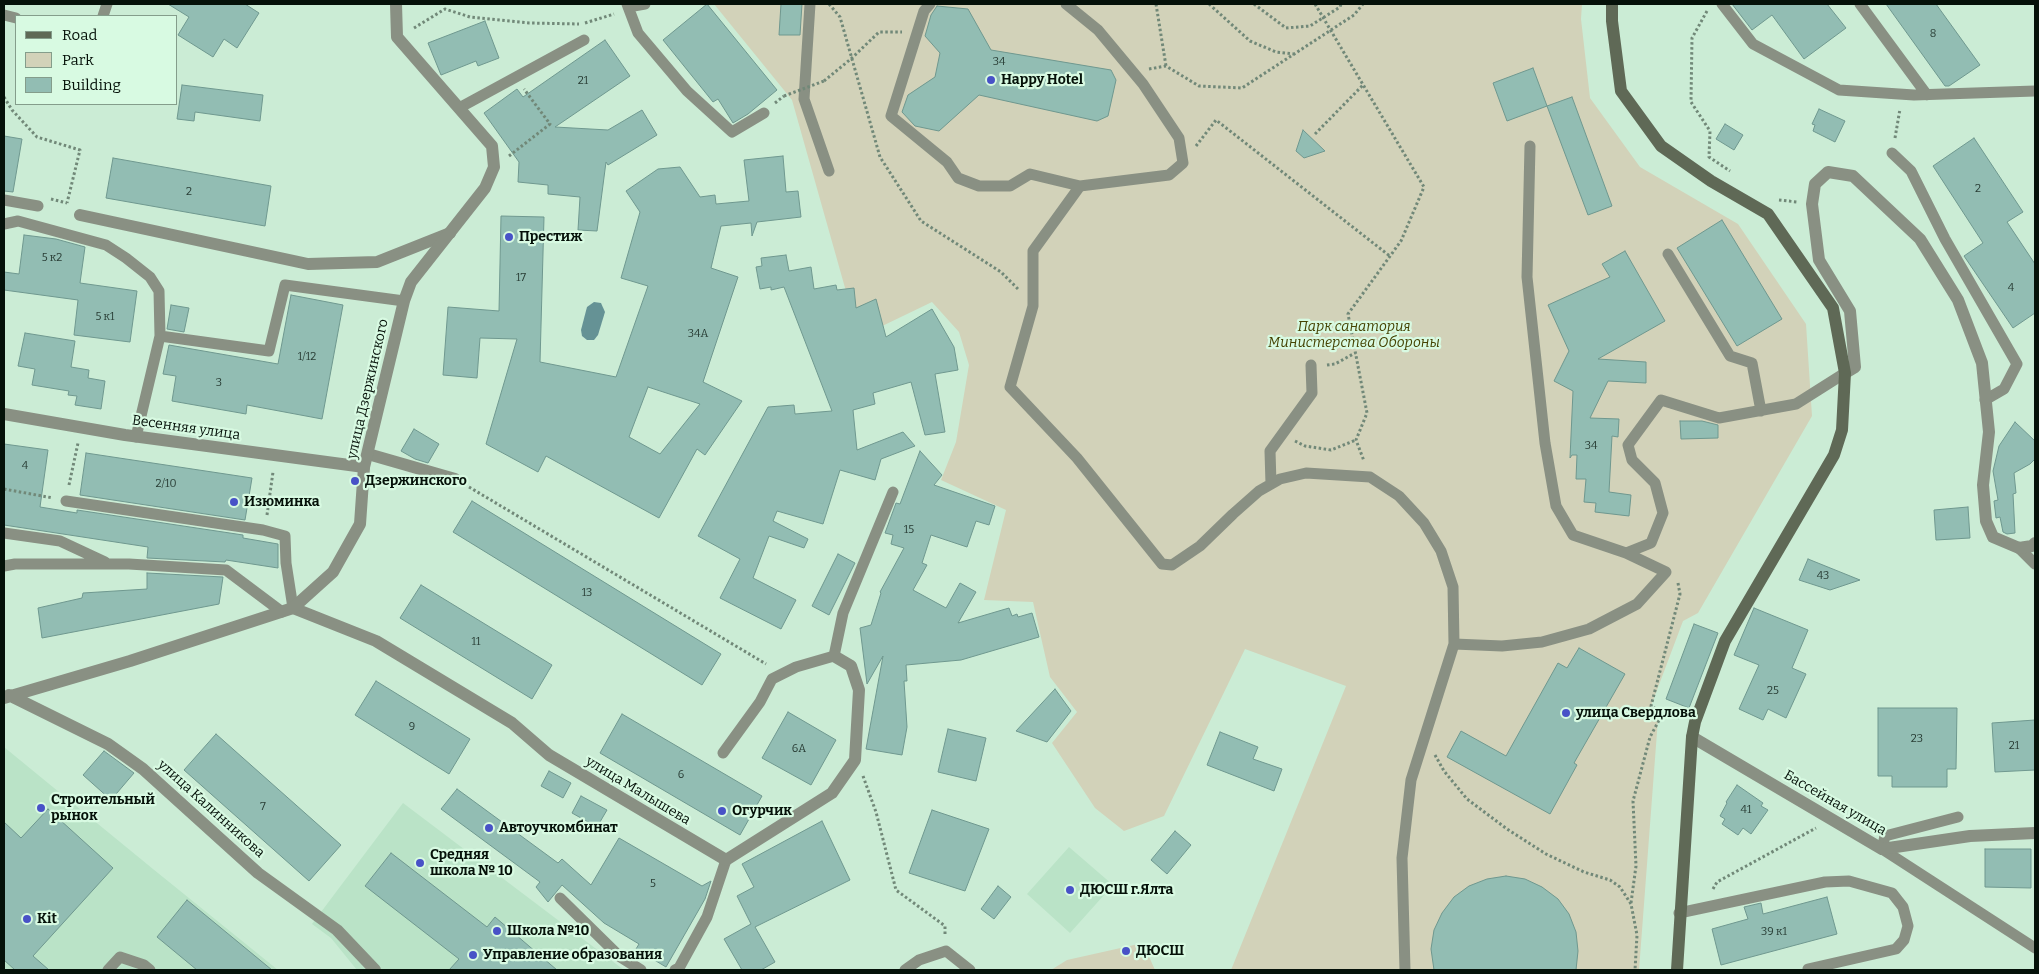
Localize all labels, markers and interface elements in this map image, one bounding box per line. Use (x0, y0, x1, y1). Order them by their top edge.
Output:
legend (15, 15, 178, 105)
text: Road (62, 26, 97, 44)
house number: 8 (1930, 27, 1936, 41)
text: Park (62, 51, 94, 69)
house number: 34 (993, 55, 1005, 69)
place label: Happy Hotel (1001, 72, 1083, 88)
house number: 21 (578, 74, 588, 88)
marker: Happy Hotel (985, 74, 997, 86)
text: Building (62, 76, 121, 94)
house number: 2 (1975, 182, 1981, 196)
house number: 2 (186, 185, 192, 199)
place label: Престиж (519, 229, 582, 245)
marker: Престиж (503, 231, 515, 243)
house number: 5 к2 (42, 251, 62, 265)
house number: 17 (516, 271, 526, 285)
house number: 4 (2008, 281, 2014, 295)
house number: 5 к1 (96, 310, 114, 324)
street label: улица Дзержинского (344, 317, 392, 461)
park label: Парк санатория Министерства Обороны (1268, 319, 1440, 352)
house number: 34А (688, 327, 708, 341)
house number: 1/12 (298, 350, 316, 364)
house number: 3 (216, 376, 222, 390)
street label: Весенняя улица (131, 412, 241, 444)
house number: 34 (1585, 439, 1597, 453)
house number: 4 (22, 459, 28, 473)
place label: Дзержинского (365, 473, 467, 489)
marker: Дзержинского (349, 475, 361, 487)
house number: 2/10 (156, 477, 176, 491)
place label: Изюминка (244, 494, 320, 510)
marker: Изюминка (228, 496, 240, 508)
house number: 15 (904, 523, 914, 537)
house number: 43 (1817, 569, 1829, 583)
house number: 13 (582, 586, 592, 600)
house number: 11 (472, 635, 480, 649)
house number: 25 (1767, 684, 1779, 698)
place label: улица Свердлова (1576, 705, 1696, 721)
marker: улица Свердлова (1560, 707, 1572, 719)
house number: 9 (409, 720, 415, 734)
house number: 23 (1911, 732, 1923, 746)
house number: 21 (2009, 739, 2019, 753)
house number: 6А (792, 742, 806, 756)
street label: улица Малышева (583, 753, 693, 829)
street label: улица Калинникова (154, 757, 268, 861)
street label: Бассейная улица (1781, 767, 1889, 839)
house number: 6 (678, 768, 684, 782)
place label: Строительный рынок (51, 792, 155, 824)
house number: 7 (260, 800, 266, 814)
marker: Строительный рынок (35, 802, 47, 814)
place label: Огурчик (732, 803, 792, 819)
house number: 41 (1741, 803, 1751, 817)
marker: Огурчик (716, 805, 728, 817)
place label: Автоучкомбинат (499, 820, 618, 836)
marker: Автоучкомбинат (483, 822, 495, 834)
place label: Средняя школа № 10 (430, 847, 513, 880)
marker: Средняя школа № 10 (414, 857, 426, 869)
house number: 5 (650, 877, 656, 891)
place label: ДЮСШ г.Ялта (1080, 882, 1173, 898)
marker: ДЮСШ г.Ялта (1064, 884, 1076, 896)
place label: Kit (37, 911, 57, 927)
marker: Kit (21, 913, 33, 925)
place label: Школа №10 (507, 923, 589, 939)
marker: Школа №10 (491, 925, 503, 937)
house number: 39 к1 (1761, 925, 1787, 939)
place label: ДЮСШ (1136, 943, 1184, 959)
marker: ДЮСШ (1120, 945, 1132, 957)
place label: Управление образования (483, 947, 662, 963)
marker: Управление образования (467, 949, 479, 961)

